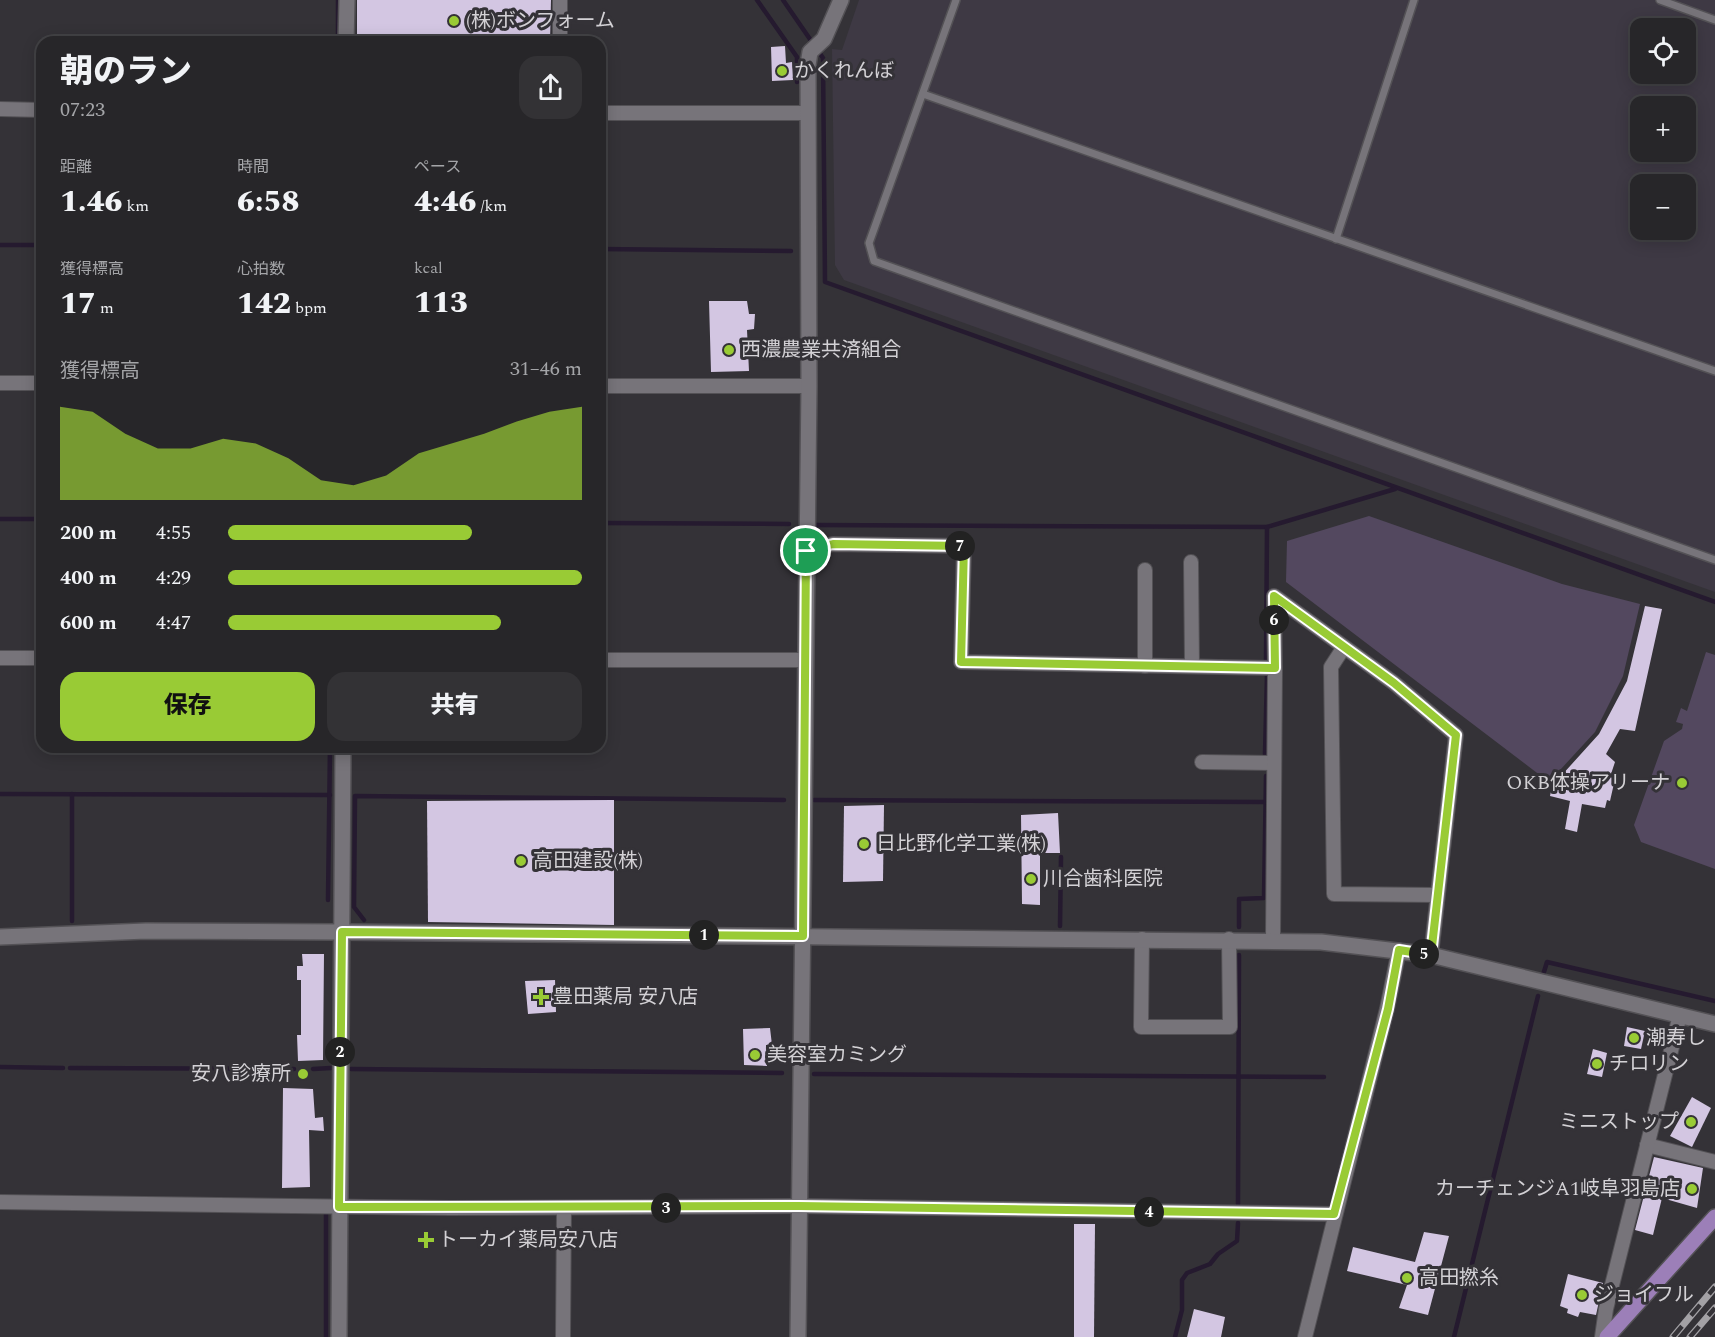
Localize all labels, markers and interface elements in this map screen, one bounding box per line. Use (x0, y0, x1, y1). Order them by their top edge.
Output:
place label: (株)ボンフォーム (466, 6, 615, 36)
marker: (株)ボンフォーム (447, 14, 461, 28)
map controls (1630, 18, 1696, 240)
button: locate (1630, 18, 1696, 84)
text: 朝のラン (60, 47, 192, 97)
button: share (519, 56, 582, 119)
place label: かくれんぼ (794, 56, 894, 86)
marker: かくれんぼ (775, 64, 789, 78)
text: 07:23 (60, 95, 105, 125)
button: + (1630, 96, 1696, 162)
text: 距離 (60, 155, 92, 179)
text: 時間 (237, 155, 269, 179)
text: ペース (414, 155, 461, 179)
button: − (1630, 174, 1696, 240)
text: 1.46 (60, 179, 122, 225)
text: 6:58 (237, 179, 299, 225)
text: 4:46 (414, 179, 476, 225)
text: km (122, 194, 149, 218)
text: /km (476, 194, 507, 218)
text: kcal (414, 256, 443, 280)
text: 獲得標高 (60, 257, 124, 281)
text: 心拍数 (237, 257, 285, 281)
text: 113 (414, 280, 468, 326)
text: 17 (60, 281, 96, 327)
text: 142 (237, 281, 291, 327)
text: m (96, 296, 114, 320)
text: bpm (291, 296, 327, 320)
place label: 西濃農業共済組合 (741, 335, 901, 365)
marker: 西濃農業共済組合 (722, 343, 736, 357)
text: 31–46 m (510, 354, 582, 384)
text: 獲得標高 (60, 356, 140, 386)
text: 200 m (60, 518, 117, 548)
text: 4:55 (156, 518, 191, 548)
pin (780, 525, 831, 576)
pin: 7 (945, 531, 975, 561)
icon: arrive (789, 534, 822, 567)
text: 7 (956, 534, 964, 558)
text: 400 m (60, 563, 117, 593)
text: 4:29 (156, 563, 191, 593)
pin: 6 (1259, 605, 1289, 635)
text: 600 m (60, 608, 117, 638)
text: 4:47 (156, 608, 191, 638)
text: 6 (1270, 608, 1278, 632)
button: 保存 (60, 672, 315, 741)
button: 共有 (327, 672, 582, 741)
place label: OKB体操アリーナ (1506, 768, 1670, 798)
marker: OKB体操アリーナ (1675, 776, 1689, 790)
place label: 日比野化学工業(株) (876, 829, 1046, 859)
marker: 日比野化学工業(株) (857, 837, 871, 851)
place label: 高田建設(株) (533, 846, 643, 876)
marker: 高田建設(株) (514, 854, 528, 868)
place label: 川合歯科医院 (1043, 864, 1163, 894)
marker: 川合歯科医院 (1024, 872, 1038, 886)
pin: 1 (689, 920, 719, 950)
text: 1 (700, 923, 708, 947)
pin: 5 (1409, 939, 1439, 969)
text: 5 (1420, 942, 1428, 966)
place label: 豊田薬局 安八店 (553, 982, 698, 1012)
marker: 豊田薬局 安八店 (534, 990, 548, 1004)
place label: 潮寿し (1646, 1023, 1706, 1053)
marker: 潮寿し (1627, 1031, 1641, 1045)
pin: 2 (325, 1037, 355, 1067)
text: 2 (336, 1040, 344, 1064)
place label: 美容室カミング (767, 1040, 907, 1070)
marker: 美容室カミング (748, 1048, 762, 1062)
place label: チロリン (1609, 1049, 1689, 1079)
marker: チロリン (1590, 1057, 1604, 1071)
place label: 安八診療所 (191, 1059, 291, 1089)
marker: 安八診療所 (296, 1067, 310, 1081)
place label: ミニストップ (1559, 1107, 1679, 1137)
marker: ミニストップ (1684, 1115, 1698, 1129)
place label: カーチェンジA1岐阜羽島店 (1435, 1174, 1680, 1204)
marker: カーチェンジA1岐阜羽島店 (1685, 1182, 1699, 1196)
pin: 3 (651, 1193, 681, 1223)
text: 3 (662, 1196, 670, 1220)
pin: 4 (1134, 1197, 1164, 1227)
text: 4 (1145, 1200, 1153, 1224)
place label: トーカイ薬局安八店 (438, 1225, 618, 1255)
marker: トーカイ薬局安八店 (419, 1233, 433, 1247)
place label: 高田撚糸 (1419, 1263, 1499, 1293)
marker: 高田撚糸 (1400, 1271, 1414, 1285)
place label: ジョイフル (1594, 1280, 1694, 1310)
marker: ジョイフル (1575, 1288, 1589, 1302)

